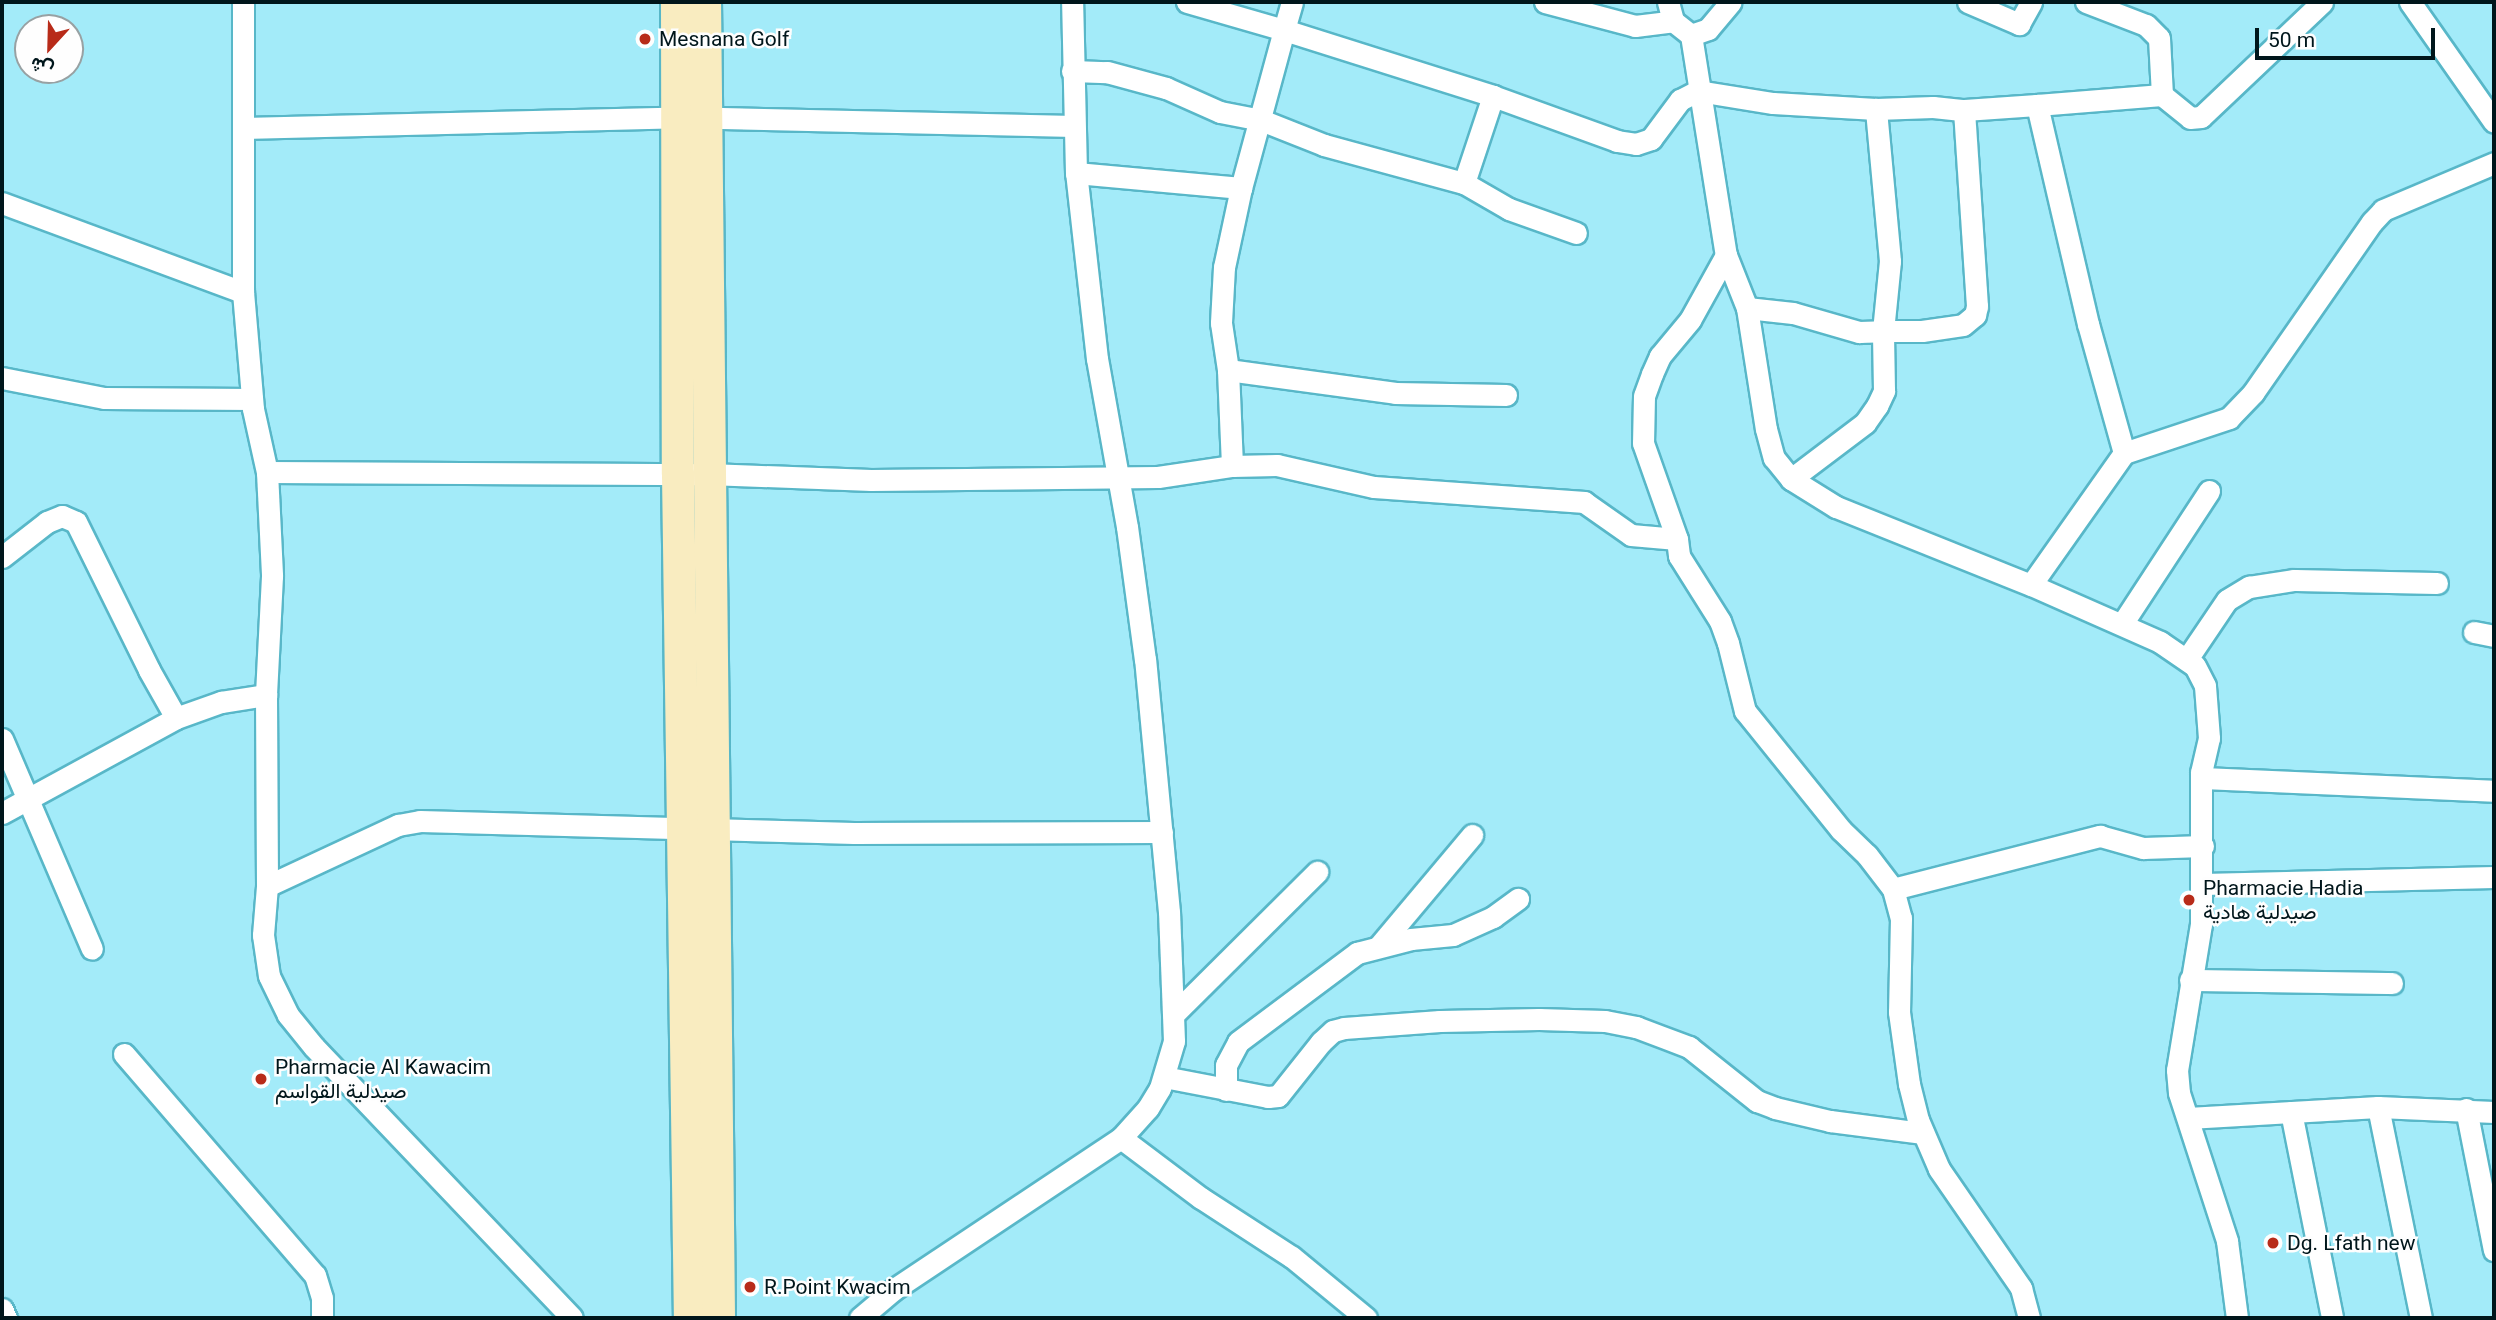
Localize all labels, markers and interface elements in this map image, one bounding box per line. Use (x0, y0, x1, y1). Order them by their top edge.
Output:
north arrow (14, 14, 84, 84)
scale bar (2258, 14, 2438, 58)
place label: Mesnana Golf (659, 26, 789, 52)
text: 50 m (2268, 28, 2315, 52)
marker: Mesnana Golf (637, 31, 653, 47)
text: ش (27, 52, 57, 82)
place label: Pharmacie Hadia صيدلية هادية (2203, 875, 2363, 925)
marker: Pharmacie Hadia صيدلية هادية (2181, 892, 2197, 908)
place label: Pharmacie Al Kawacim صيدلية القواسم (275, 1054, 491, 1104)
marker: Pharmacie Al Kawacim صيدلية القواسم (253, 1071, 269, 1087)
place label: Dg. Lfath new (2287, 1230, 2416, 1256)
marker: Dg. Lfath new (2265, 1235, 2281, 1251)
place label: R.Point Kwacim (764, 1274, 911, 1300)
marker: R.Point Kwacim (742, 1279, 758, 1295)

